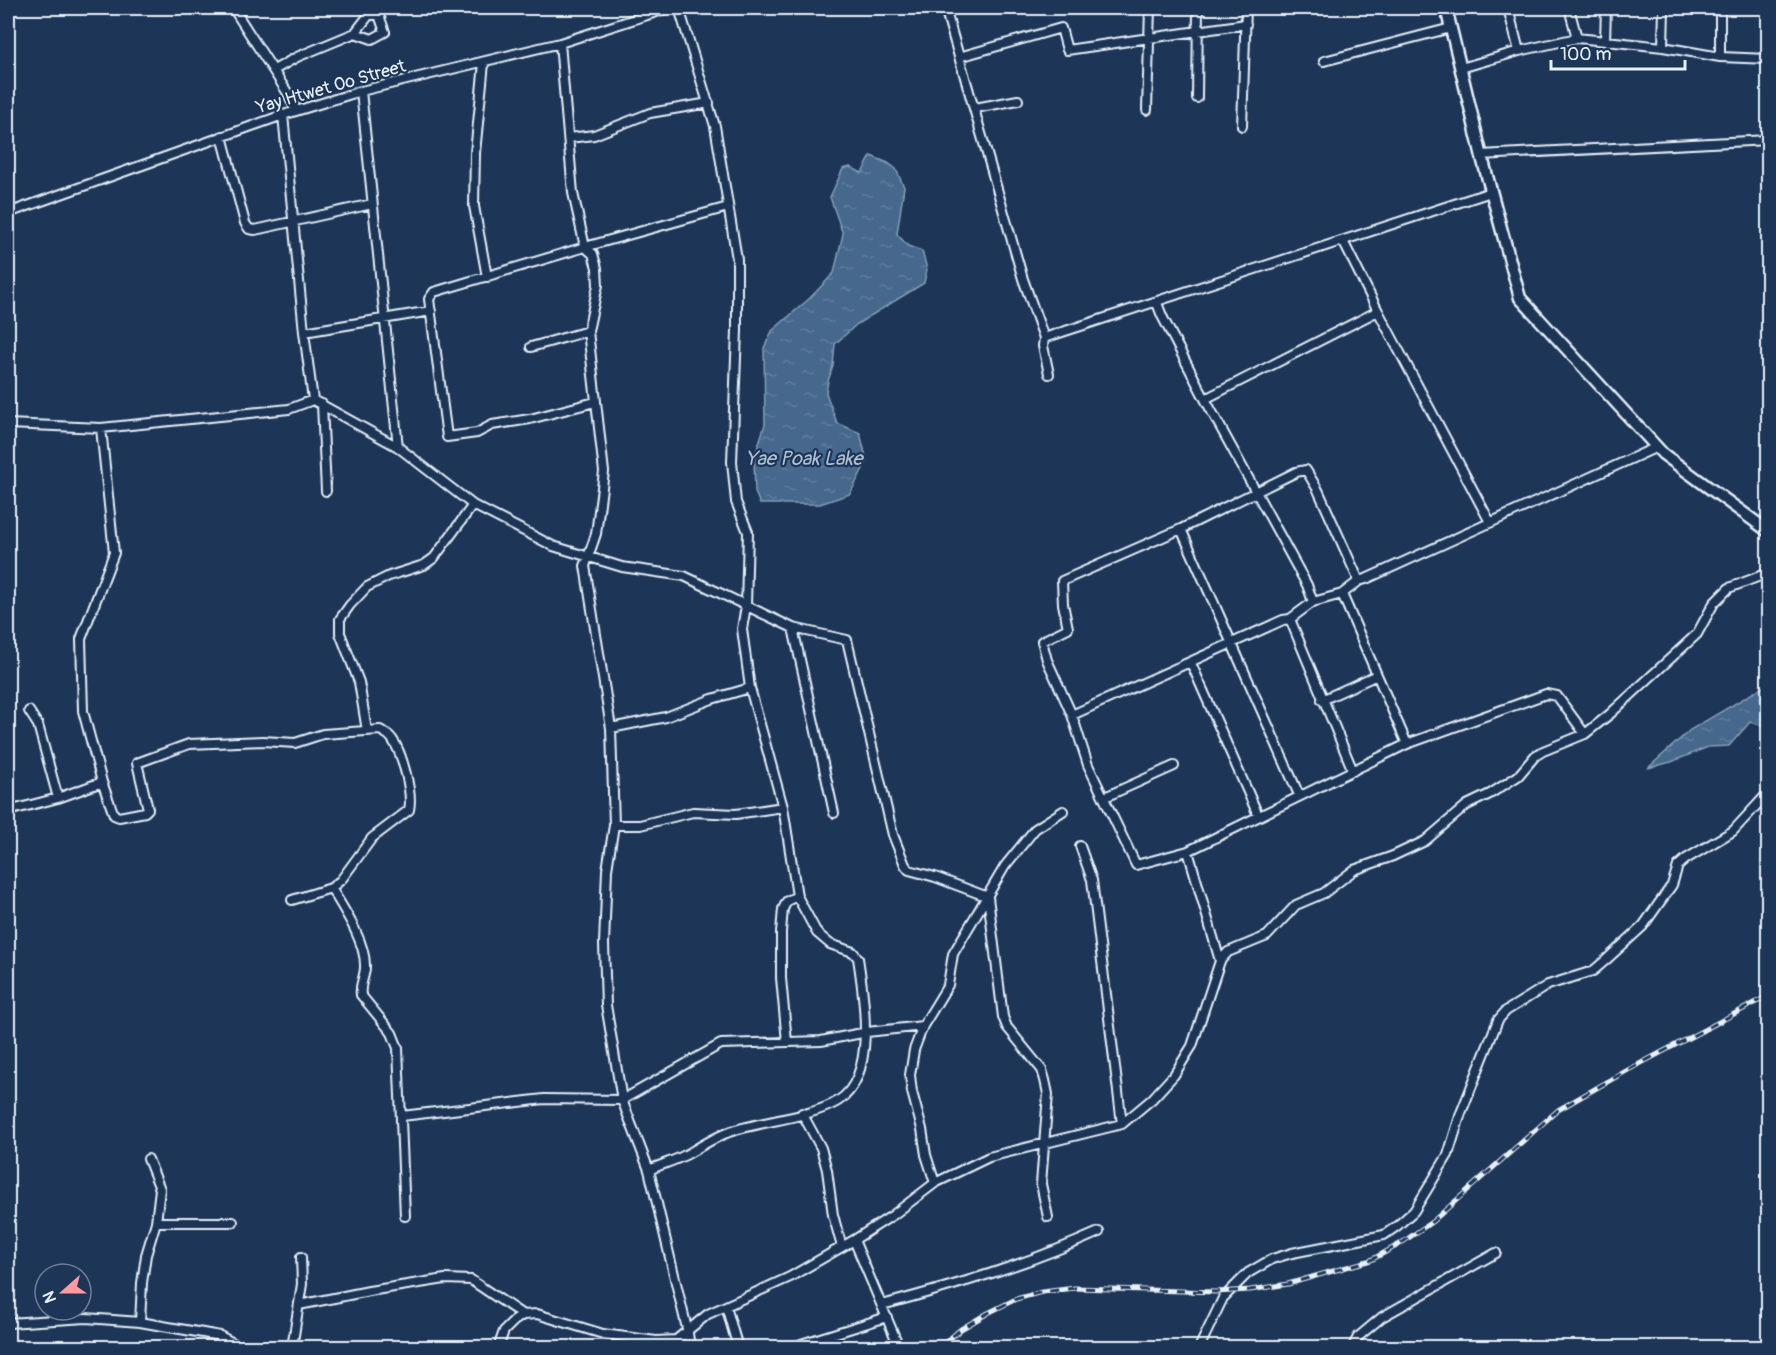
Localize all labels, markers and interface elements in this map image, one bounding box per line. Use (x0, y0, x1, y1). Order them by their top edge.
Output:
scale bar (1551, 33, 1684, 71)
text: 100 m (1560, 43, 1612, 66)
street label: Yay Htwet Oo Street (253, 54, 409, 120)
water label: Yae Poak Lake (746, 446, 865, 471)
north arrow (33, 1262, 93, 1322)
text: N (39, 1288, 61, 1306)

